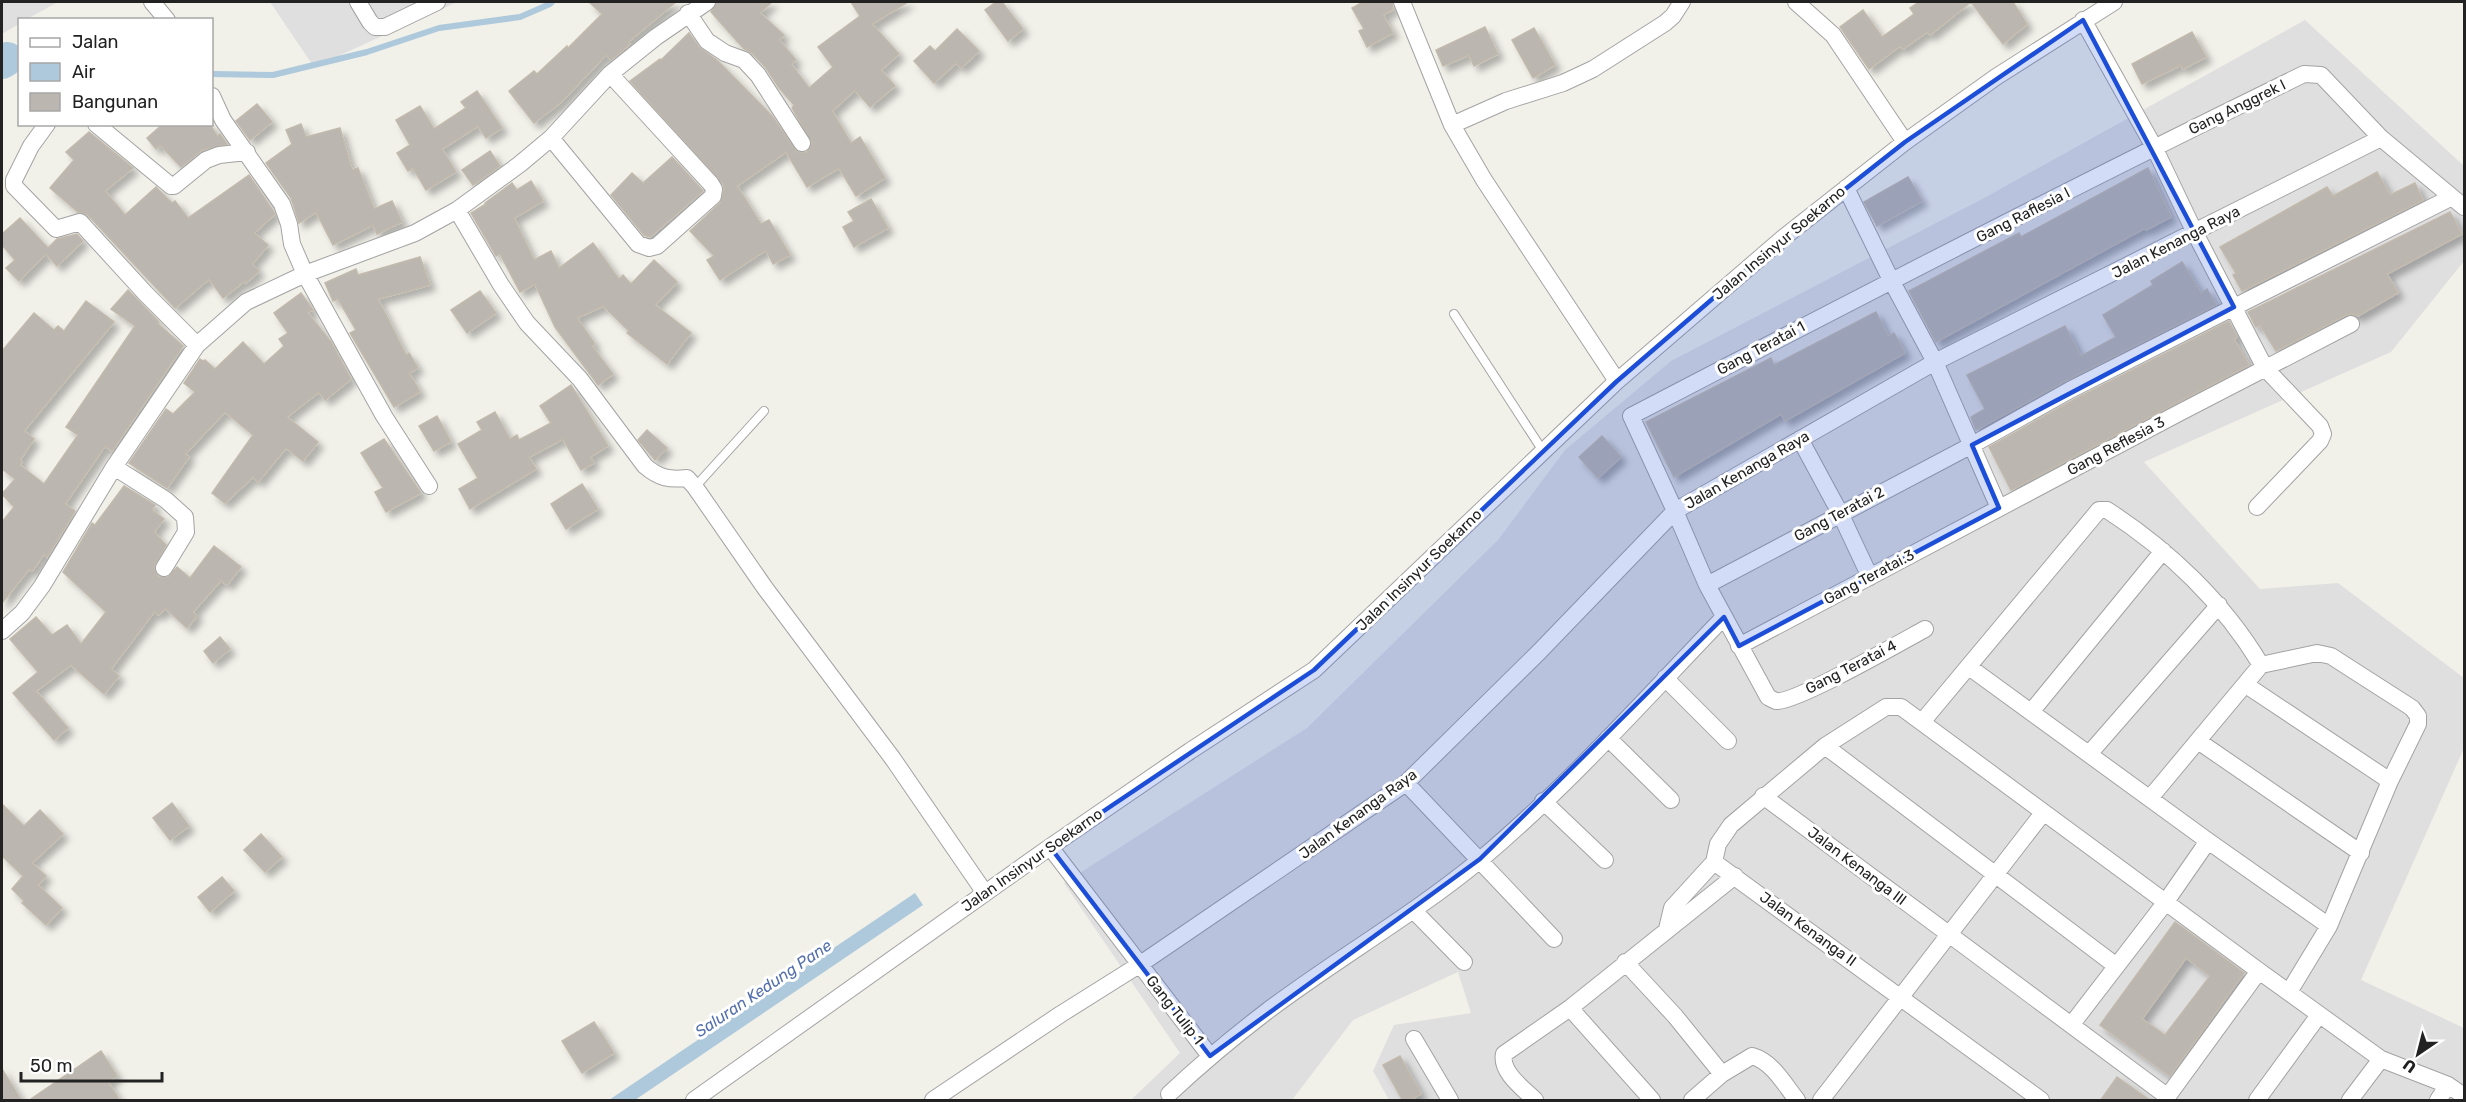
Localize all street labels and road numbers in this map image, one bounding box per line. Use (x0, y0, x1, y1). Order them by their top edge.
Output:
street label: Gang Anggrek l (2186, 76, 2288, 138)
street label: Jalan Insinyur Soekarno (1709, 182, 1849, 304)
street label: Gang Raflesia l (1973, 184, 2073, 246)
street label: Jalan Kenanga Raya (2109, 202, 2243, 282)
street label: Gang Teratai 1 (1714, 317, 1808, 379)
street label: Gang Reflesia 3 (2064, 413, 2168, 479)
street label: Jalan Kenanga Raya (1681, 427, 1813, 513)
street label: Gang Teratai 2 (1791, 483, 1887, 545)
street label: Jalan Insinyur Soekarno (1352, 505, 1486, 635)
street label: Gang Teratai.3 (1821, 546, 1917, 608)
street label: Gang Teratai 4 (1802, 636, 1900, 698)
street label: Jalan Kenanga Raya (1296, 765, 1420, 863)
street label: Jalan Insinyur Soekarno (958, 805, 1106, 915)
street label: Jalan Kenanga III (1804, 823, 1910, 909)
street label: Jalan Kenanga II (1756, 888, 1860, 970)
street label: Gang Tulip 1 (1142, 972, 1208, 1048)

